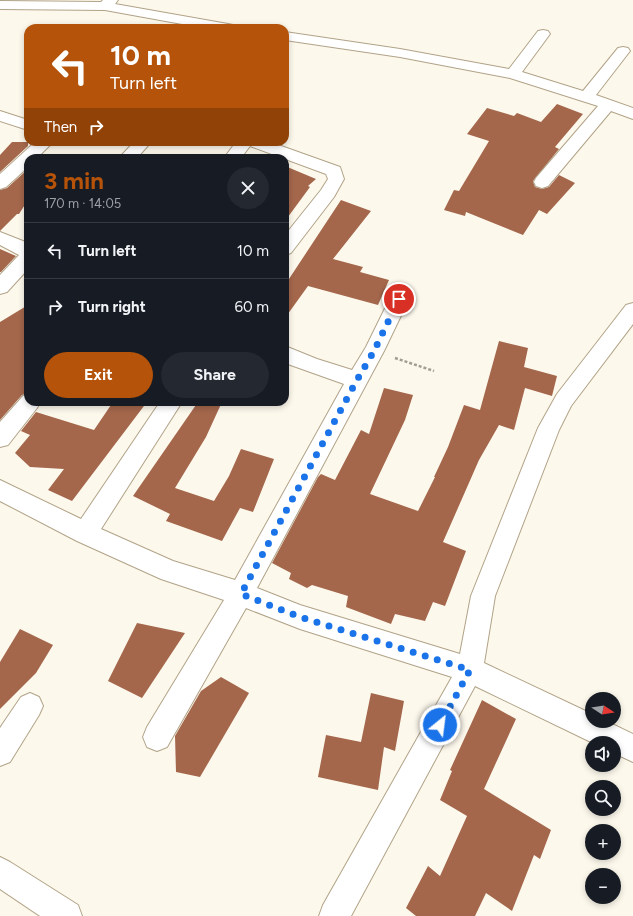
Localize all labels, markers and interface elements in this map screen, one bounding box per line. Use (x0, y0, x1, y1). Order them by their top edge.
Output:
text: 10 m (110, 38, 171, 72)
icon: left (44, 40, 96, 92)
text: Turn left (110, 72, 177, 94)
icon: right (85, 116, 107, 138)
text: Then (44, 118, 77, 136)
text: 3 min (44, 166, 104, 195)
button: close (227, 167, 269, 209)
text: 170 m · 14:05 (44, 196, 121, 211)
icon: left (44, 240, 66, 262)
text: Turn left (78, 242, 136, 260)
text: 10 m (237, 242, 269, 260)
pin (382, 282, 416, 316)
icon: arrive (388, 288, 410, 310)
icon: right (44, 296, 66, 318)
text: Turn right (78, 298, 146, 316)
text: 60 m (234, 298, 269, 316)
button: Exit (44, 352, 153, 398)
button: Share (161, 352, 269, 398)
north arrow (585, 692, 621, 728)
map controls (585, 692, 621, 904)
position arrow (419, 704, 461, 746)
button: sound (585, 736, 621, 772)
button: search (585, 780, 621, 816)
button: + (585, 824, 621, 860)
button: − (585, 868, 621, 904)

